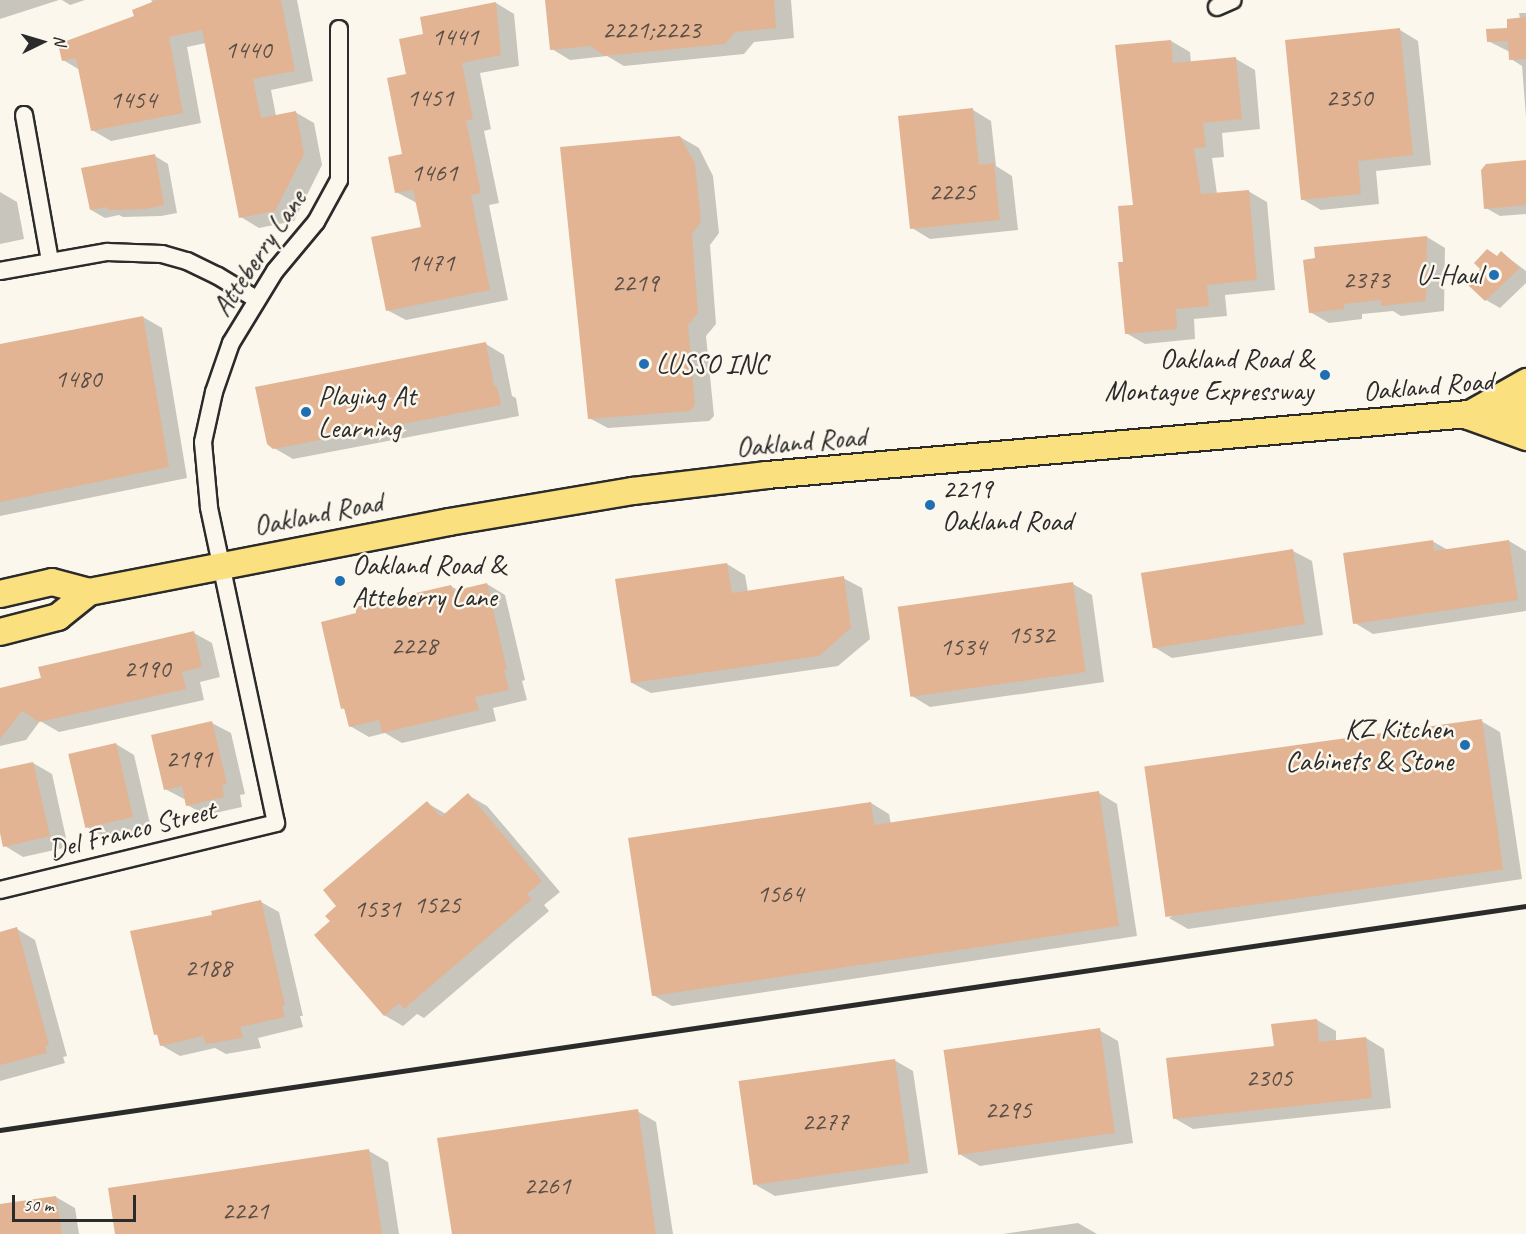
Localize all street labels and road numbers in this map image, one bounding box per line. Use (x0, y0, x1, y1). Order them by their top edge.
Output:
street label: Atteberry Lane (204, 183, 314, 323)
street label: Oakland Road (1362, 364, 1494, 408)
street label: Oakland Road (735, 420, 867, 464)
street label: Oakland Road (251, 485, 385, 543)
street label: Del Franco Street (44, 793, 220, 867)

